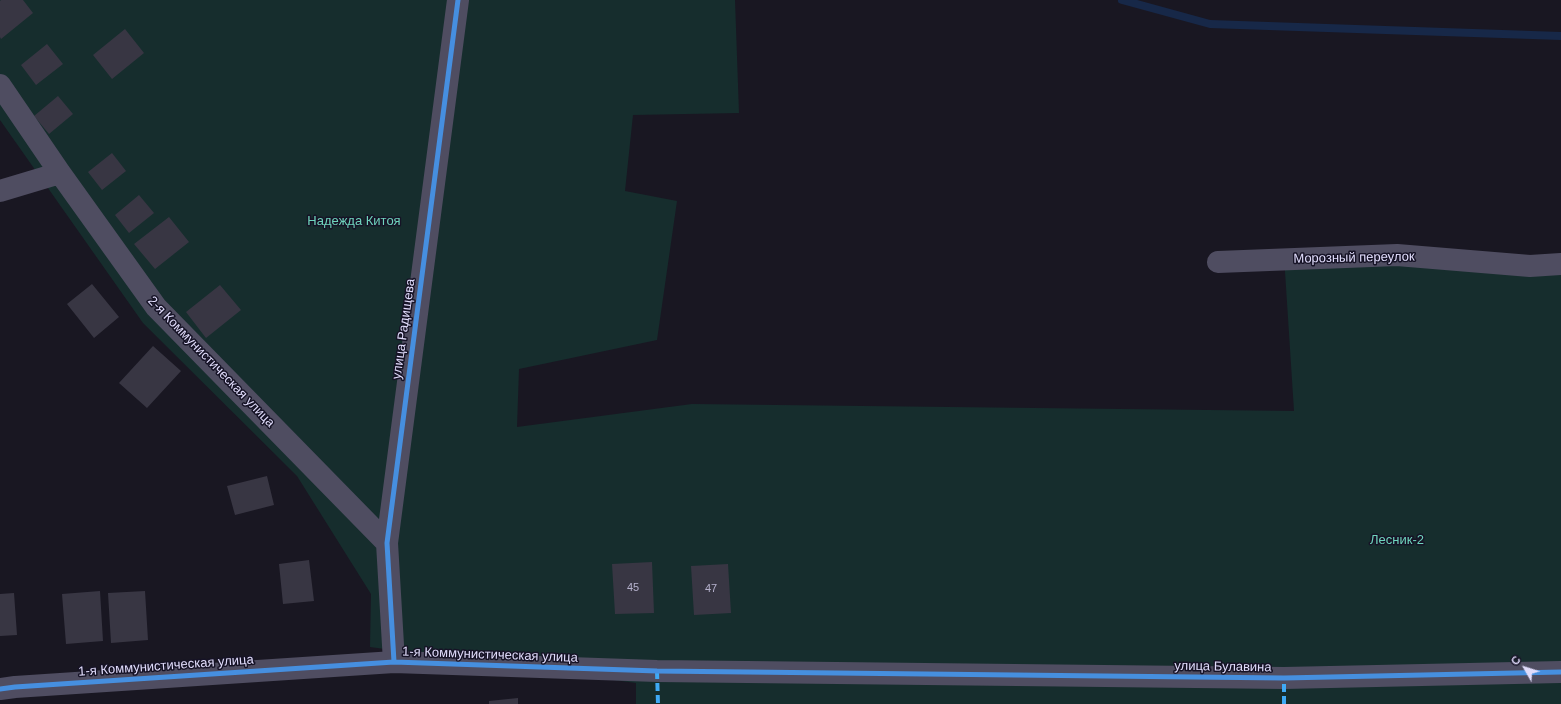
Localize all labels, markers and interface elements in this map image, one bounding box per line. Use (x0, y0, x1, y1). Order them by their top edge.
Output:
park label: Надежда Китоя (307, 213, 401, 229)
street label: Морозный переулок (1293, 249, 1415, 267)
street label: улица Радищева (389, 278, 419, 380)
street label: 2-я Коммунистическая улица (144, 293, 278, 431)
park label: Лесник-2 (1370, 532, 1424, 548)
house number: 45 (627, 581, 639, 595)
house number: 47 (705, 582, 717, 596)
street label: 1-я Коммунистическая улица (402, 644, 578, 666)
north arrow (1505, 648, 1545, 688)
street label: 1-я Коммунистическая улица (78, 652, 254, 680)
text: С (1509, 654, 1523, 667)
street label: улица Булавина (1174, 658, 1272, 676)

